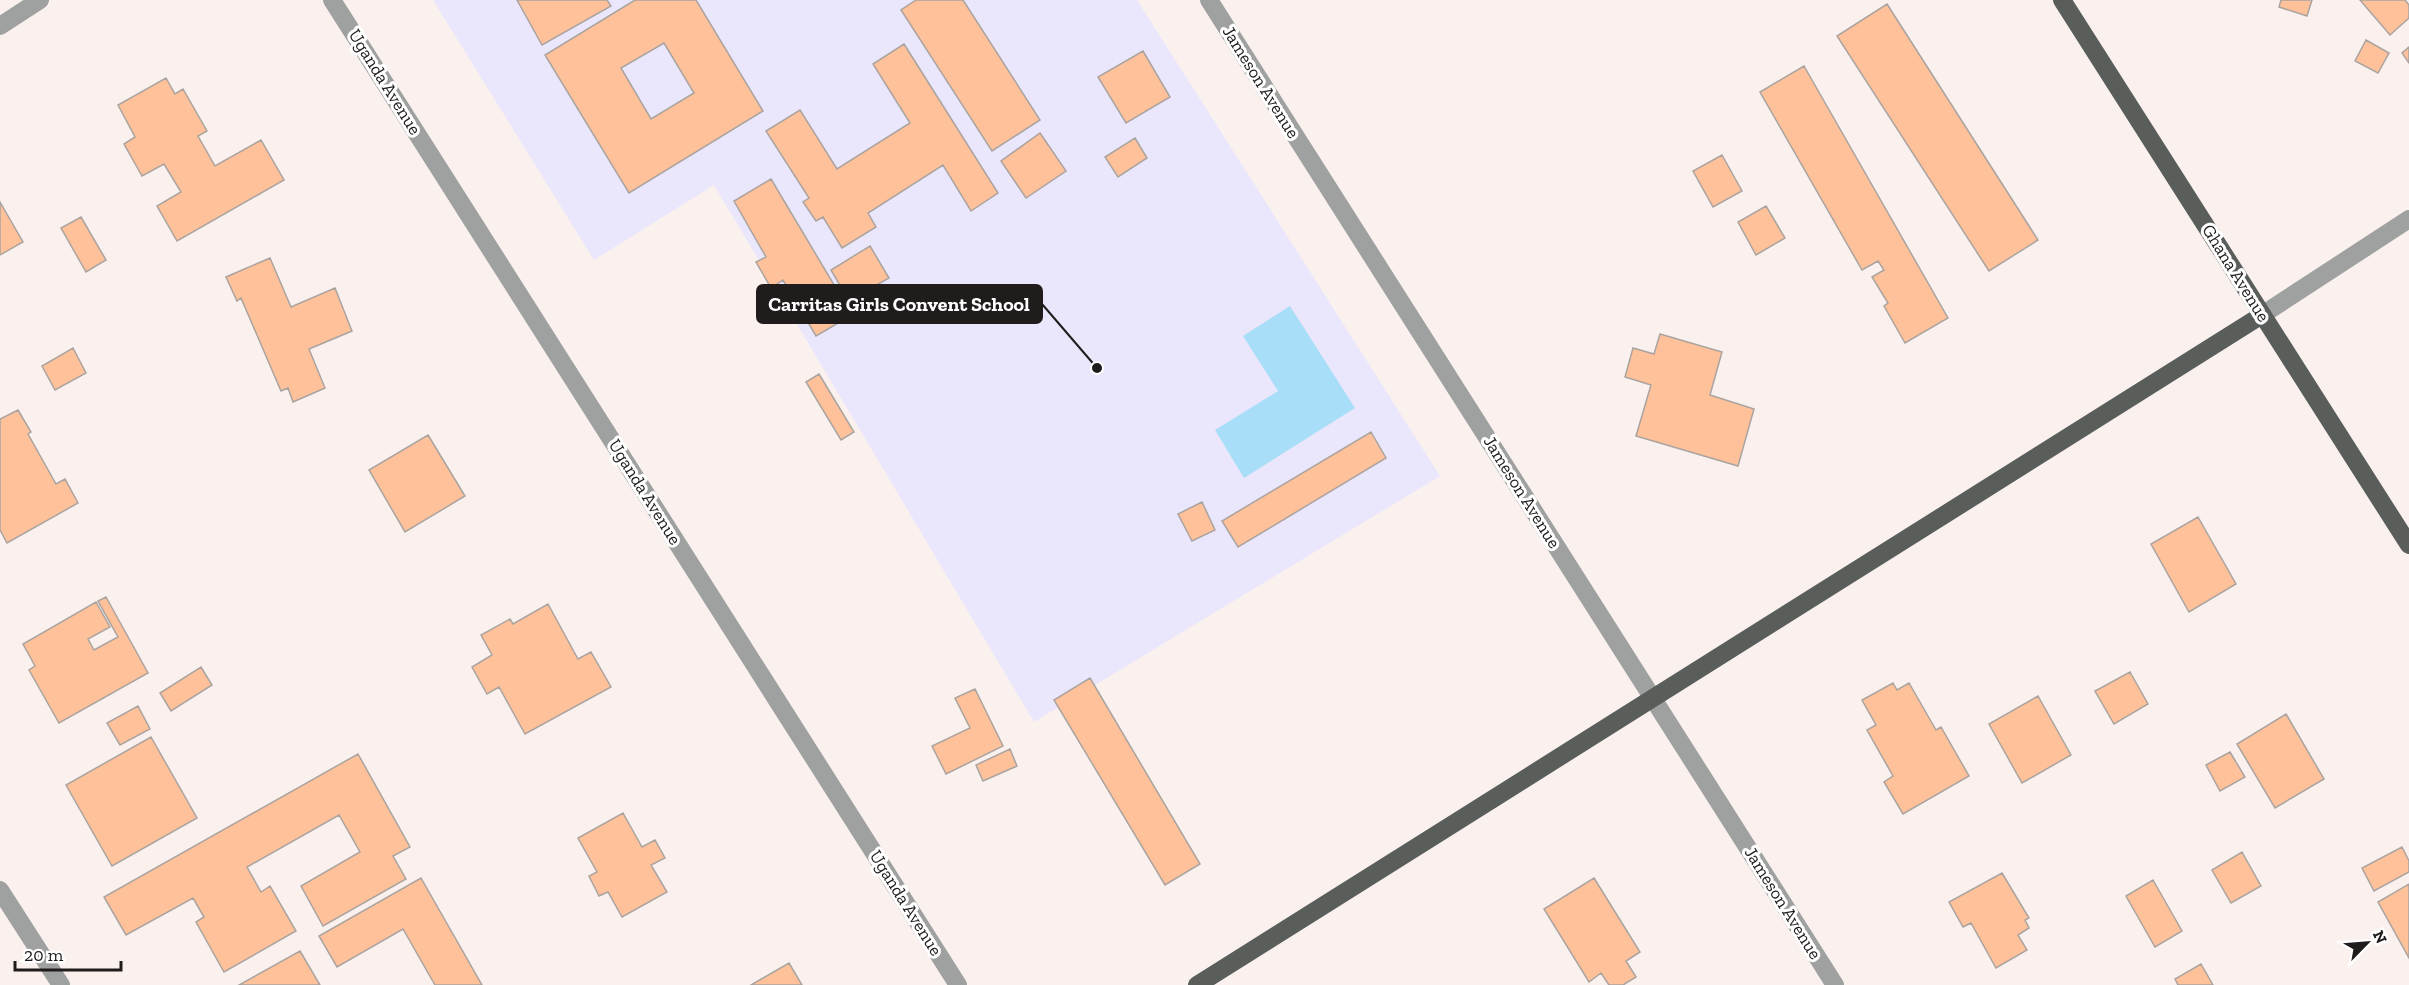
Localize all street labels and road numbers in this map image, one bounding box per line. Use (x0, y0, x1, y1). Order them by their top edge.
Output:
street label: Jameson Avenue (1218, 22, 1304, 142)
street label: Uganda Avenue (344, 25, 426, 139)
street label: Ghana Avenue (2197, 220, 2275, 326)
street label: Jameson Avenue (1479, 432, 1565, 552)
street label: Uganda Avenue (604, 435, 686, 549)
street label: Jameson Avenue (1740, 843, 1826, 963)
street label: Uganda Avenue (865, 846, 947, 960)

